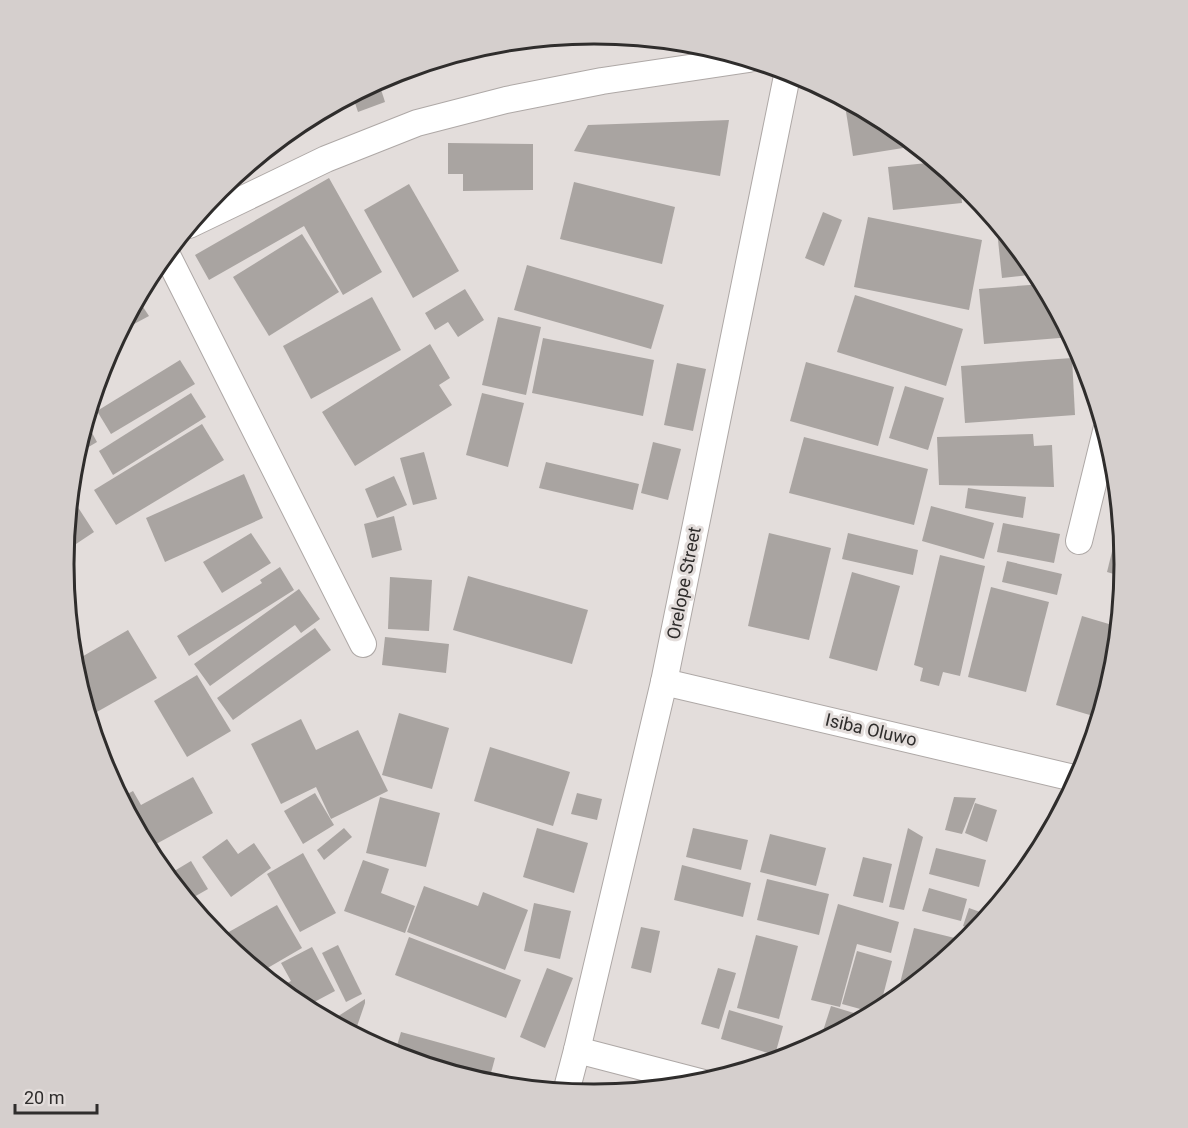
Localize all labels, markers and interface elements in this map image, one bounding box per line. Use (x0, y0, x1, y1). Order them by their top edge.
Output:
street label: Orelope Street (662, 525, 705, 641)
street label: Isiba Oluwo (823, 709, 919, 750)
scale bar (15, 1077, 98, 1115)
text: 20 m (24, 1087, 64, 1108)

